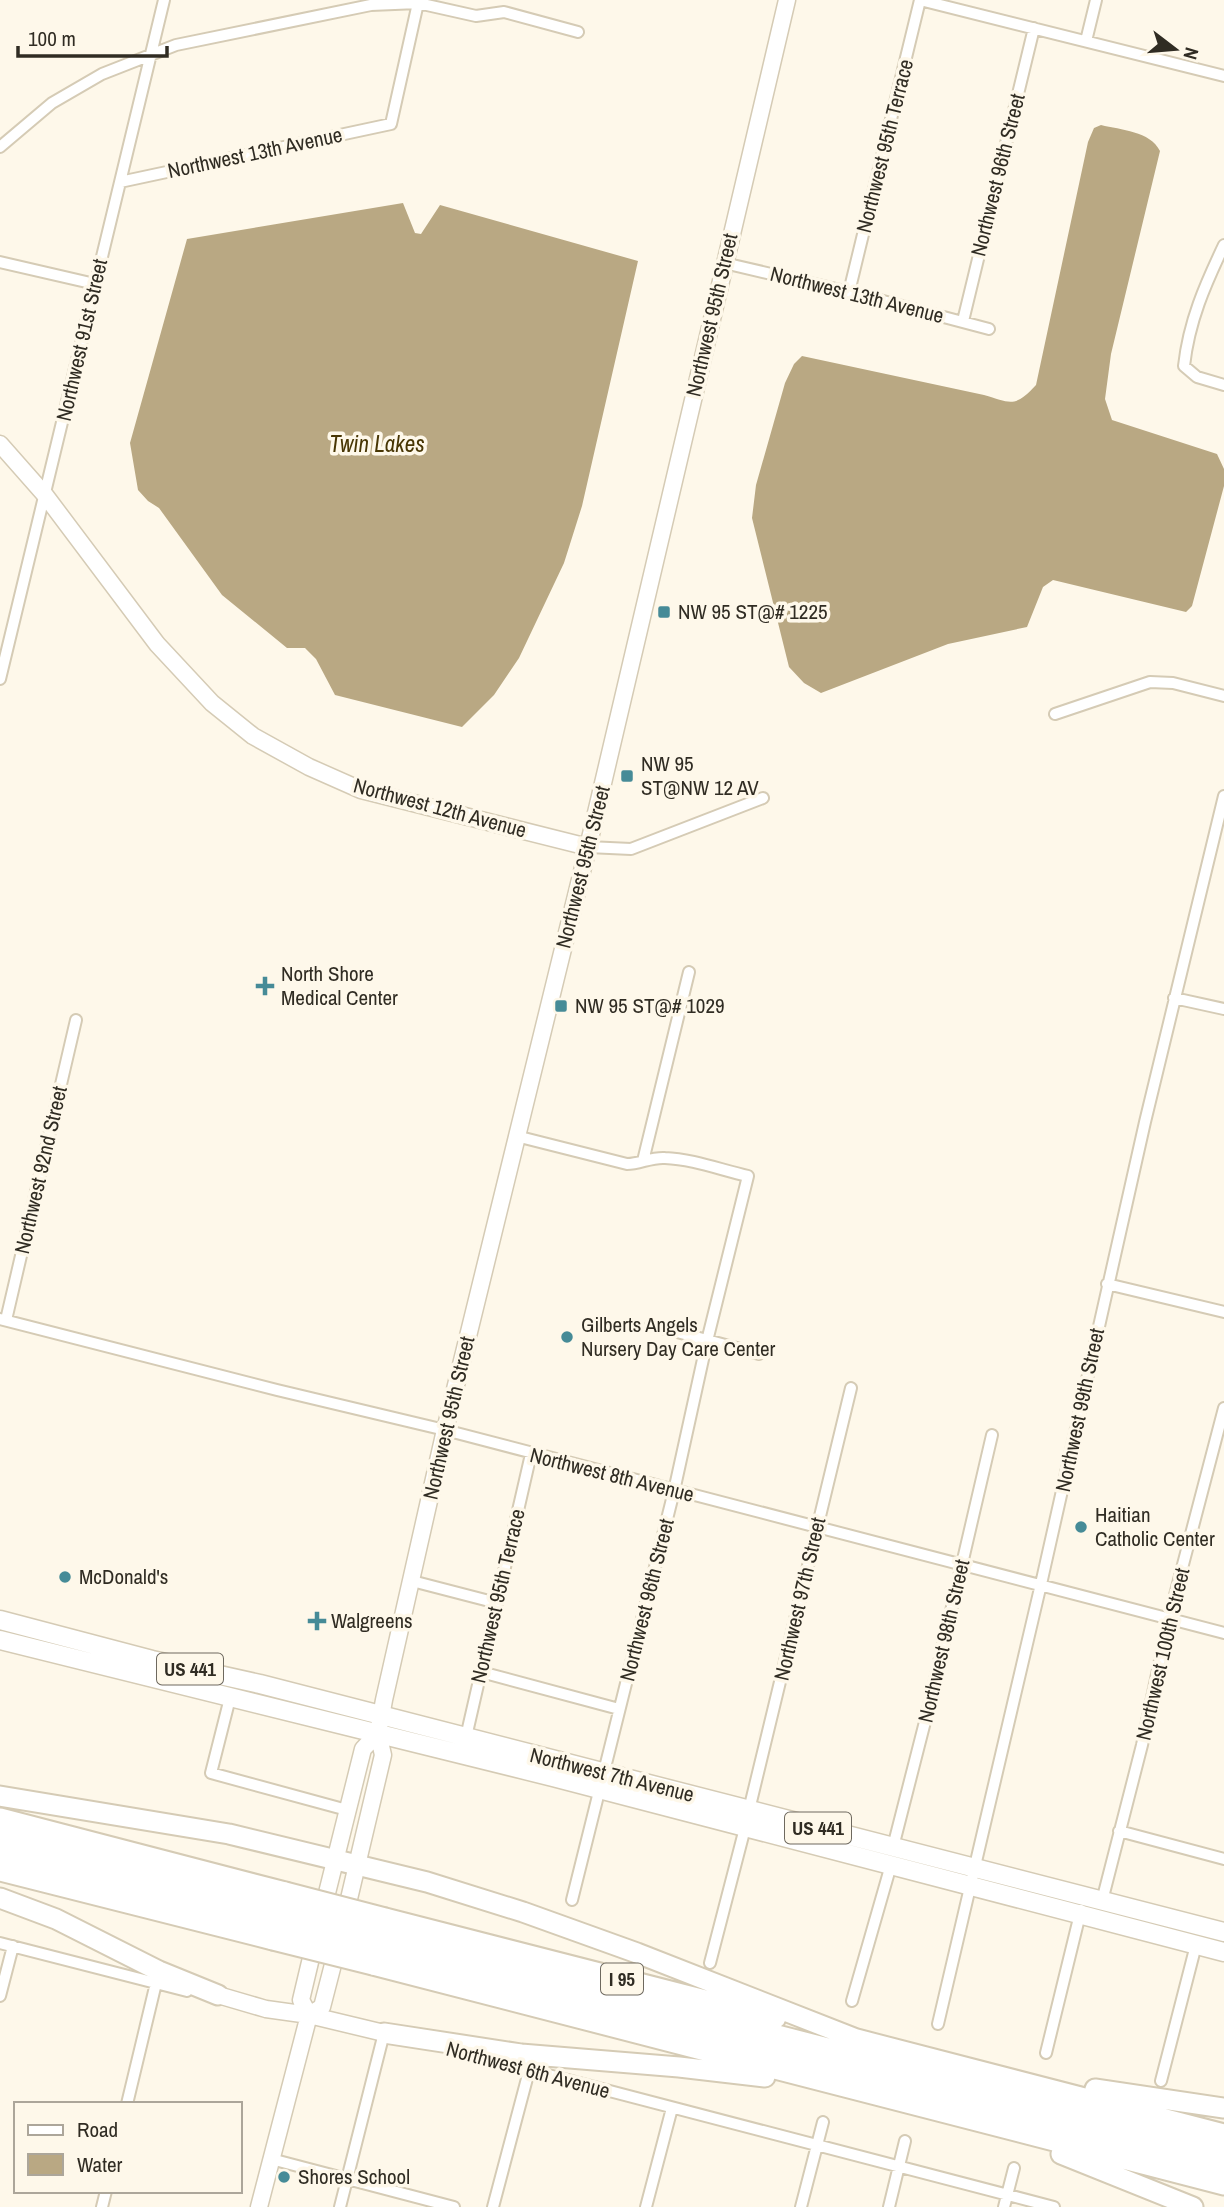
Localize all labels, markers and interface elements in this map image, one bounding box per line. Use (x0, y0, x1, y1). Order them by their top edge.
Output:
scale bar (18, 14, 166, 58)
north arrow (1140, 14, 1210, 84)
text: 100 m (28, 24, 76, 53)
text: N (1177, 45, 1205, 63)
street label: Northwest 95th Terrace (849, 56, 920, 236)
street label: Northwest 96th Street (963, 90, 1032, 259)
street label: Northwest 13th Avenue (165, 120, 345, 185)
street label: Northwest 95th Street (679, 230, 744, 399)
street label: Northwest 91st Street (49, 256, 114, 424)
street label: Northwest 13th Avenue (767, 259, 947, 330)
water label: Twin Lakes (329, 428, 425, 459)
place label: NW 95 ST@# 1225 (678, 597, 828, 626)
marker: NW 95 ST@# 1225 (656, 604, 672, 620)
place label: NW 95 ST@NW 12 AV (641, 749, 759, 802)
marker: NW 95 ST@NW 12 AV (619, 768, 635, 784)
street label: Northwest 12th Avenue (351, 771, 530, 845)
street label: Northwest 95th Street (548, 782, 617, 951)
place label: North Shore Medical Center (281, 959, 398, 1012)
marker: North Shore Medical Center (255, 976, 275, 996)
place label: NW 95 ST@# 1029 (575, 991, 725, 1020)
marker: NW 95 ST@# 1029 (553, 998, 569, 1014)
street label: Northwest 92nd Street (7, 1083, 74, 1257)
place label: Gilberts Angels Nursery Day Care Center (581, 1310, 776, 1363)
street label: Northwest 99th Street (1048, 1325, 1111, 1494)
marker: Gilberts Angels Nursery Day Care Center (559, 1329, 575, 1345)
street label: Northwest 95th Street (416, 1333, 481, 1502)
street label: Northwest 8th Avenue (527, 1440, 697, 1509)
place label: Haitian Catholic Center (1095, 1500, 1215, 1553)
street label: Northwest 95th Terrace (463, 1506, 532, 1686)
street label: Northwest 97th Street (767, 1514, 832, 1683)
street label: Northwest 96th Street (612, 1515, 681, 1684)
marker: Haitian Catholic Center (1073, 1519, 1089, 1535)
street label: Northwest 98th Street (911, 1556, 976, 1725)
place label: McDonald's (79, 1562, 168, 1591)
street label: Northwest 100th Street (1129, 1565, 1196, 1743)
marker: McDonald's (57, 1569, 73, 1585)
place label: Walgreens (331, 1606, 413, 1635)
marker: Walgreens (309, 1613, 325, 1629)
road number: US 441 (157, 1653, 223, 1684)
street label: Northwest 7th Avenue (527, 1740, 697, 1809)
road number: US 441 (785, 1812, 851, 1844)
road number: I 95 (601, 1964, 643, 1994)
street label: Northwest 6th Avenue (443, 2034, 613, 2105)
legend (14, 2102, 242, 2193)
text: Road (77, 2115, 118, 2144)
text: Water (77, 2150, 123, 2179)
place label: Shores School (298, 2162, 410, 2191)
marker: Shores School (276, 2169, 292, 2185)

